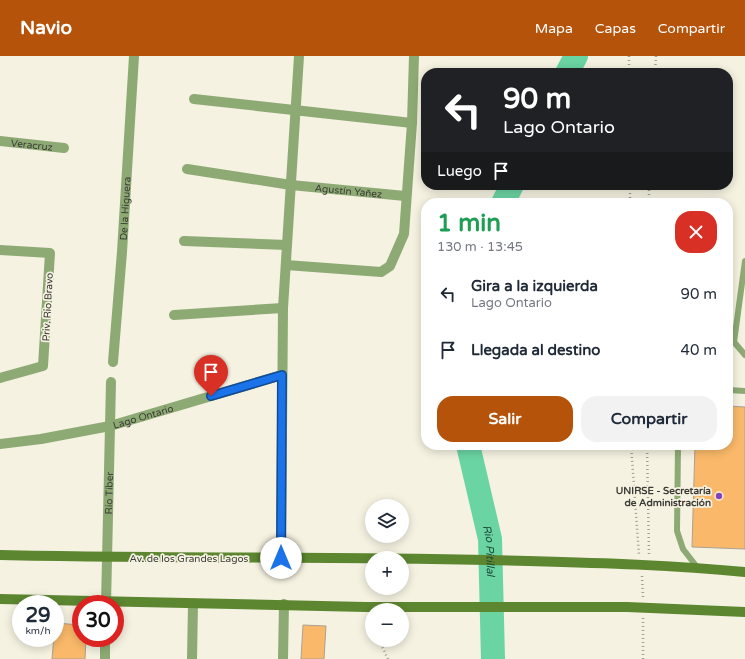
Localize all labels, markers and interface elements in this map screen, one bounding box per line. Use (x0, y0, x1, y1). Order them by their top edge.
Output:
text: Navio (20, 17, 72, 39)
text: Mapa (535, 20, 573, 37)
text: Capas (595, 20, 636, 37)
text: Compartir (658, 20, 725, 37)
text: 90 m (503, 82, 571, 116)
icon: left (437, 84, 489, 136)
text: Lago Ontario (503, 116, 615, 138)
street label: Veracruz (10, 137, 53, 154)
icon: arrive (490, 160, 512, 182)
text: Luego (437, 162, 482, 180)
street label: De la Higuera (118, 176, 134, 241)
street label: Agustín Yañez (314, 182, 383, 201)
text: 1 min (437, 209, 501, 238)
button: close (675, 211, 717, 253)
text: 130 m · 13:45 (437, 239, 523, 255)
street label: Priv. Rio Bravo (40, 272, 56, 342)
text: Gira a la izquierda (471, 277, 598, 295)
icon: left (437, 283, 459, 305)
text: 90 m (680, 285, 717, 303)
text: Lago Ontario (471, 295, 552, 311)
icon: arrive (437, 339, 459, 361)
text: Llegada al destino (471, 341, 600, 359)
text: 40 m (680, 341, 717, 359)
pin (194, 355, 228, 396)
icon: arrive (200, 361, 222, 383)
button: Salir (437, 396, 573, 442)
button: Compartir (581, 396, 717, 442)
street label: Lago Ontario (112, 403, 175, 432)
street label: Río Tíber (103, 471, 116, 515)
place label: UNIRSE - Secretaría de Administración (616, 485, 711, 509)
marker: UNIRSE - Secretaría de Administración (714, 491, 724, 501)
map controls (365, 499, 409, 647)
button: layers (365, 499, 409, 543)
water label: Rio Pitillal (480, 524, 497, 578)
position arrow (260, 537, 302, 579)
button: + (365, 551, 409, 595)
street label: Av. de los Grandes Lagos (130, 553, 249, 565)
speed limit sign: 30 (72, 595, 124, 647)
button: − (365, 603, 409, 647)
text: 29 (25, 604, 51, 628)
text: km/h (25, 625, 51, 637)

